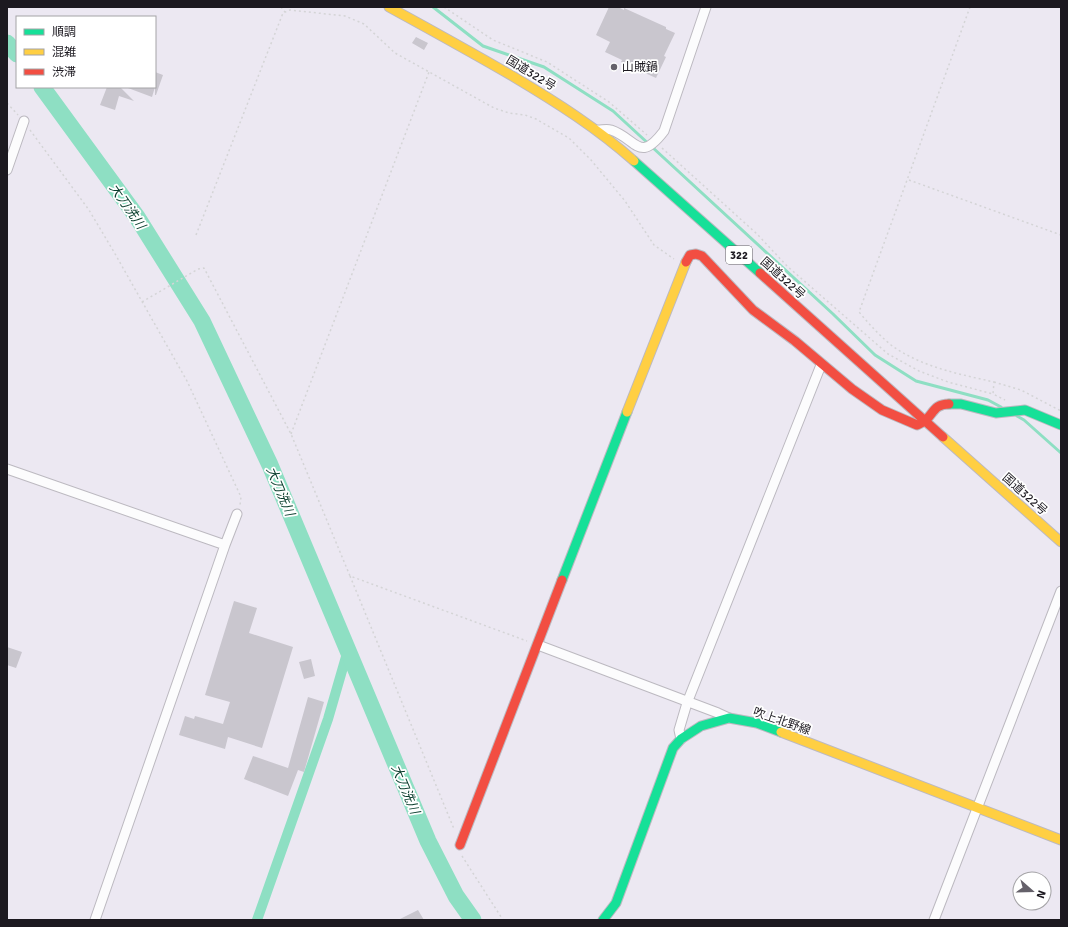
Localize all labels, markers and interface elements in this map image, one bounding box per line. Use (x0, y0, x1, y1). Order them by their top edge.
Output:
legend (16, 16, 156, 88)
text: 順調 (52, 25, 76, 40)
text: 混雑 (52, 45, 76, 60)
street label: 国道322号 (503, 53, 558, 94)
place label: 山賊鍋 (622, 60, 658, 75)
marker: 山賊鍋 (609, 62, 619, 72)
text: 渋滞 (52, 65, 76, 80)
water label: 大刀洗川 (106, 181, 150, 234)
road number: 322 (726, 246, 752, 264)
street label: 国道322号 (757, 254, 808, 302)
water label: 大刀洗川 (263, 464, 298, 520)
street label: 国道322号 (999, 470, 1050, 518)
street label: 吹上北野線 (751, 705, 813, 738)
water label: 大刀洗川 (388, 762, 423, 818)
north arrow (1012, 871, 1052, 911)
text: N (1034, 888, 1048, 900)

